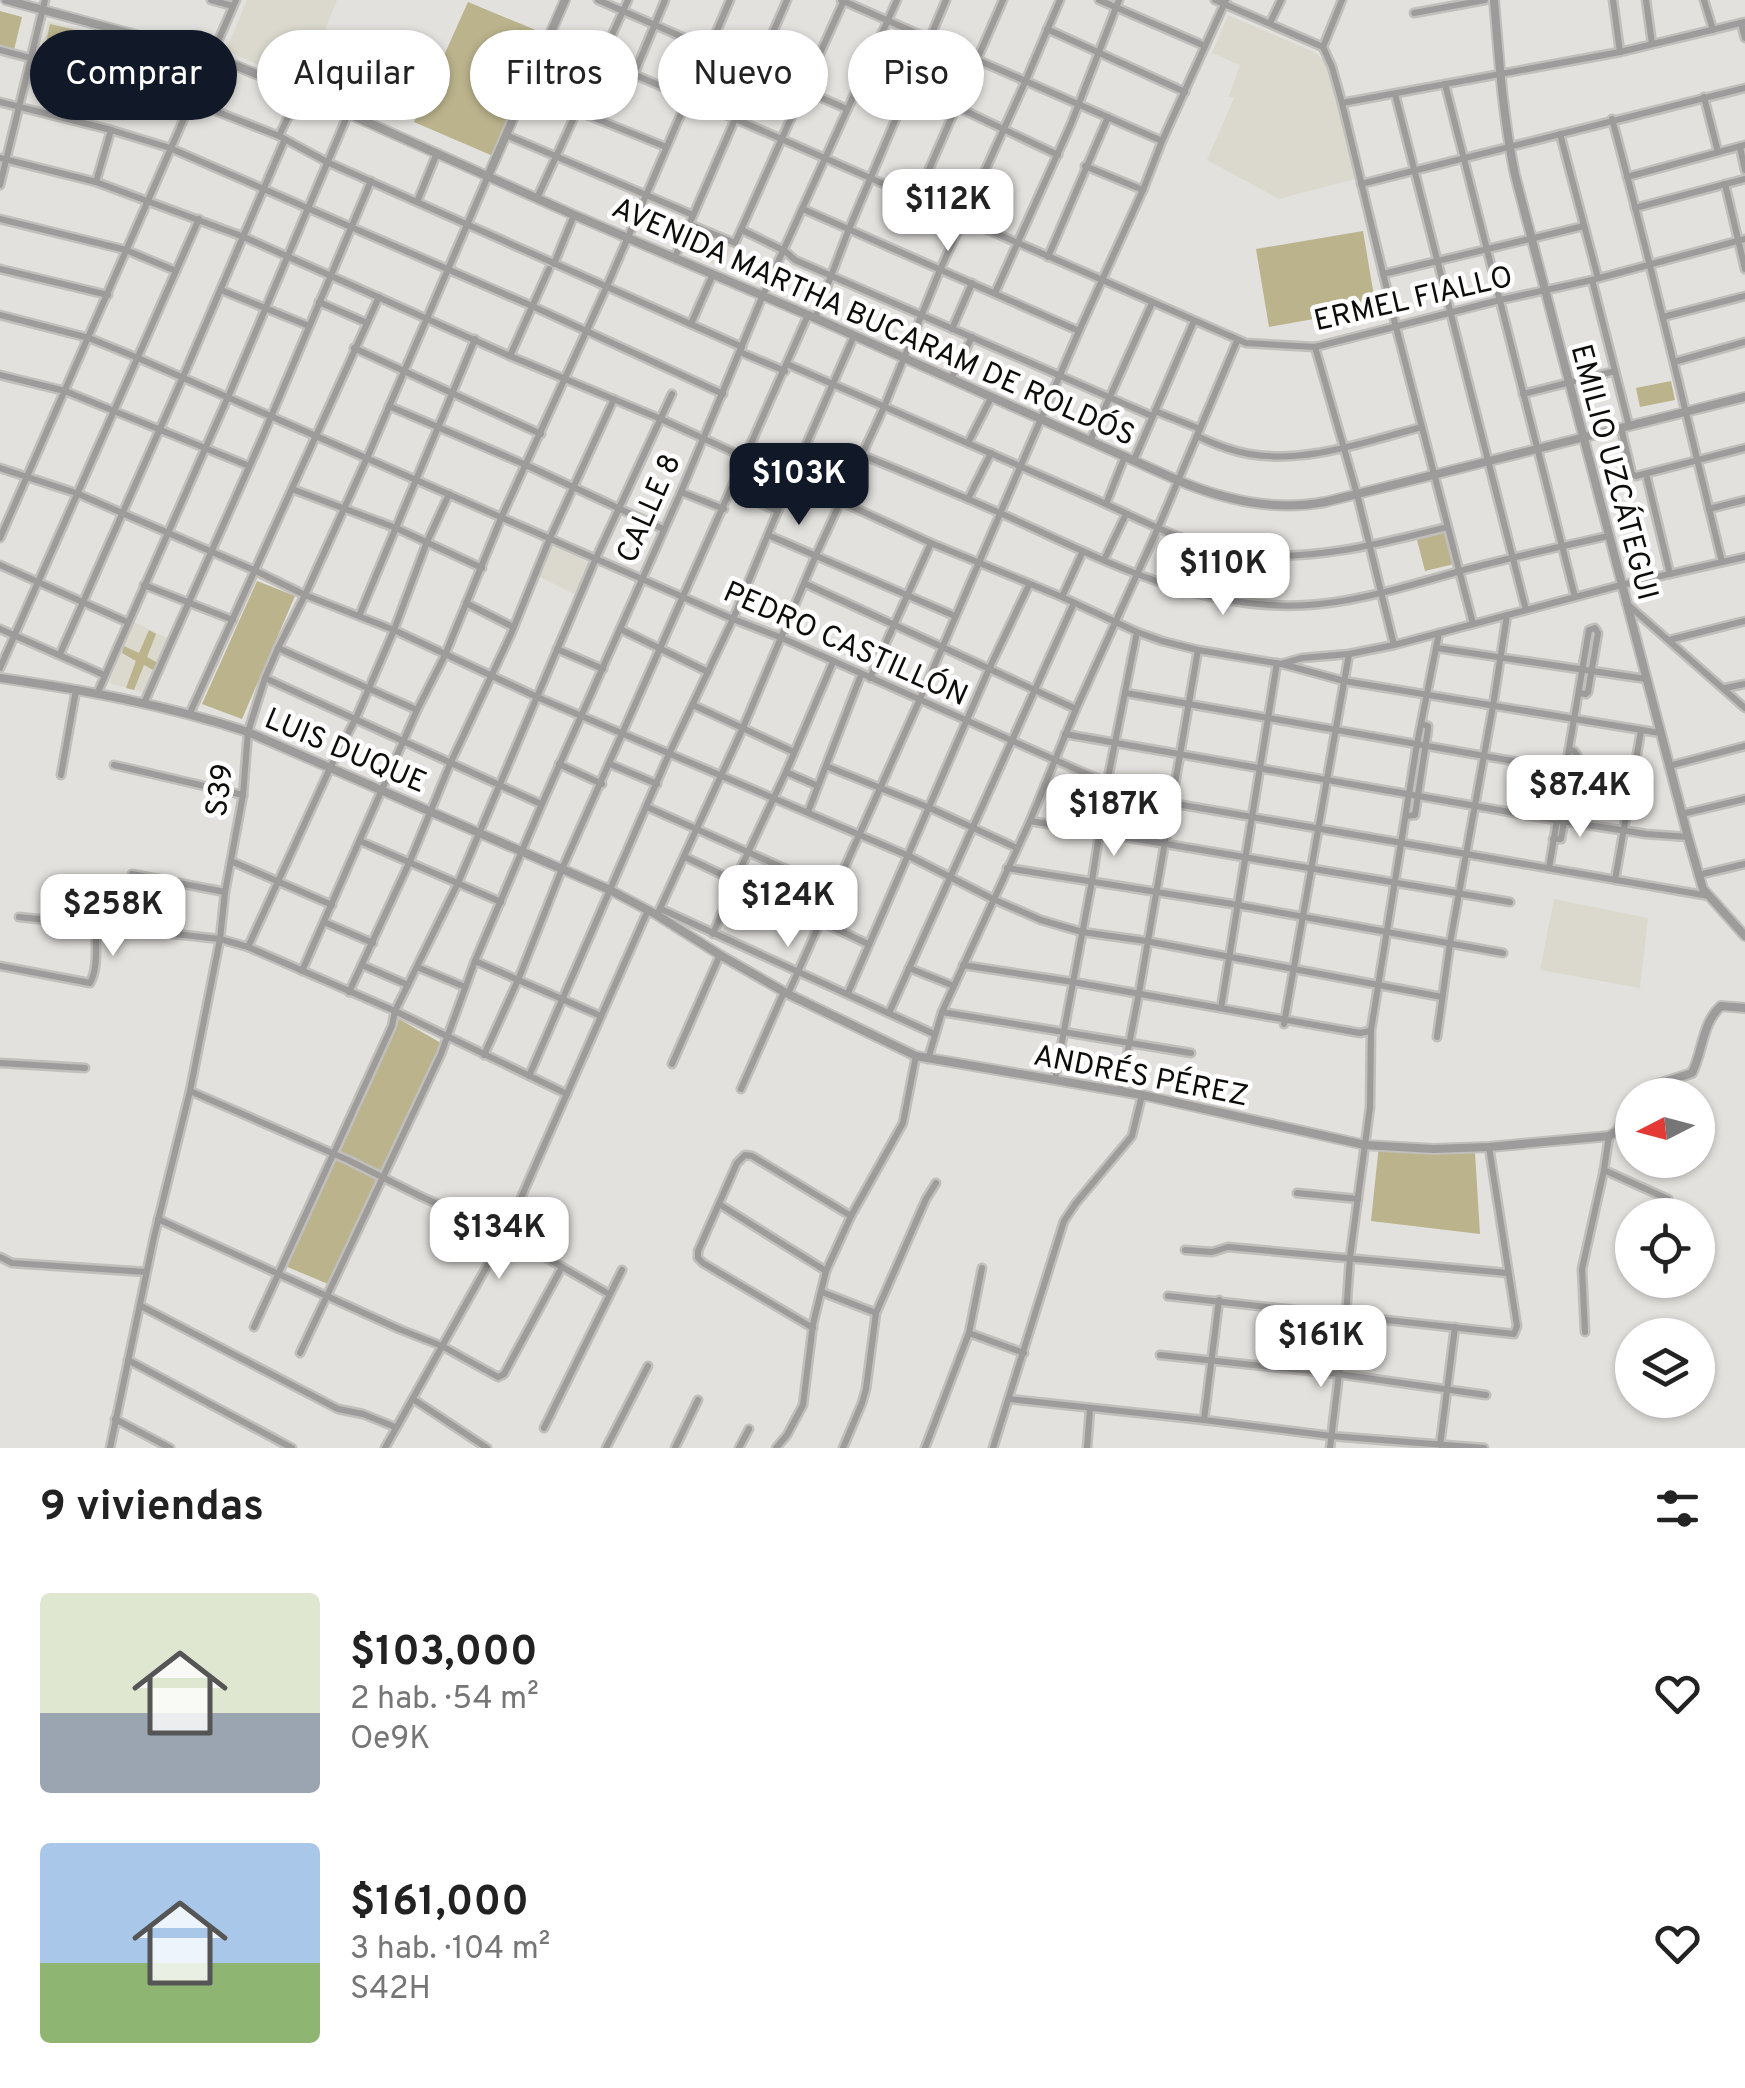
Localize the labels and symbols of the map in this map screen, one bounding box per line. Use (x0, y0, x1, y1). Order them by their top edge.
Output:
pin: $112K (878, 169, 1018, 254)
street label: AVENIDA MARTHA BUCARAM DE ROLDÓS (606, 188, 1142, 456)
street label: ERMEL FIALLO (1311, 260, 1516, 341)
street label: EMILIO UZCÁTEGUI (1561, 340, 1667, 605)
pin: $103K (729, 443, 869, 528)
street label: CALLE 8 (610, 449, 691, 569)
pin: $110K (1153, 533, 1293, 618)
street label: PEDRO CASTILLÓN (717, 572, 974, 716)
street label: LUIS DUQUE (258, 702, 432, 803)
pin: $87.4K (1499, 755, 1661, 840)
street label: S39 (199, 761, 244, 819)
pin: $187K (1044, 774, 1184, 859)
pin: $124K (718, 865, 858, 950)
pin: $258K (43, 874, 183, 959)
street label: ANDRÉS PÉREZ (1030, 1037, 1251, 1116)
north arrow (1615, 1078, 1715, 1178)
pin: $134K (429, 1197, 569, 1282)
pin: $161K (1251, 1305, 1391, 1390)

